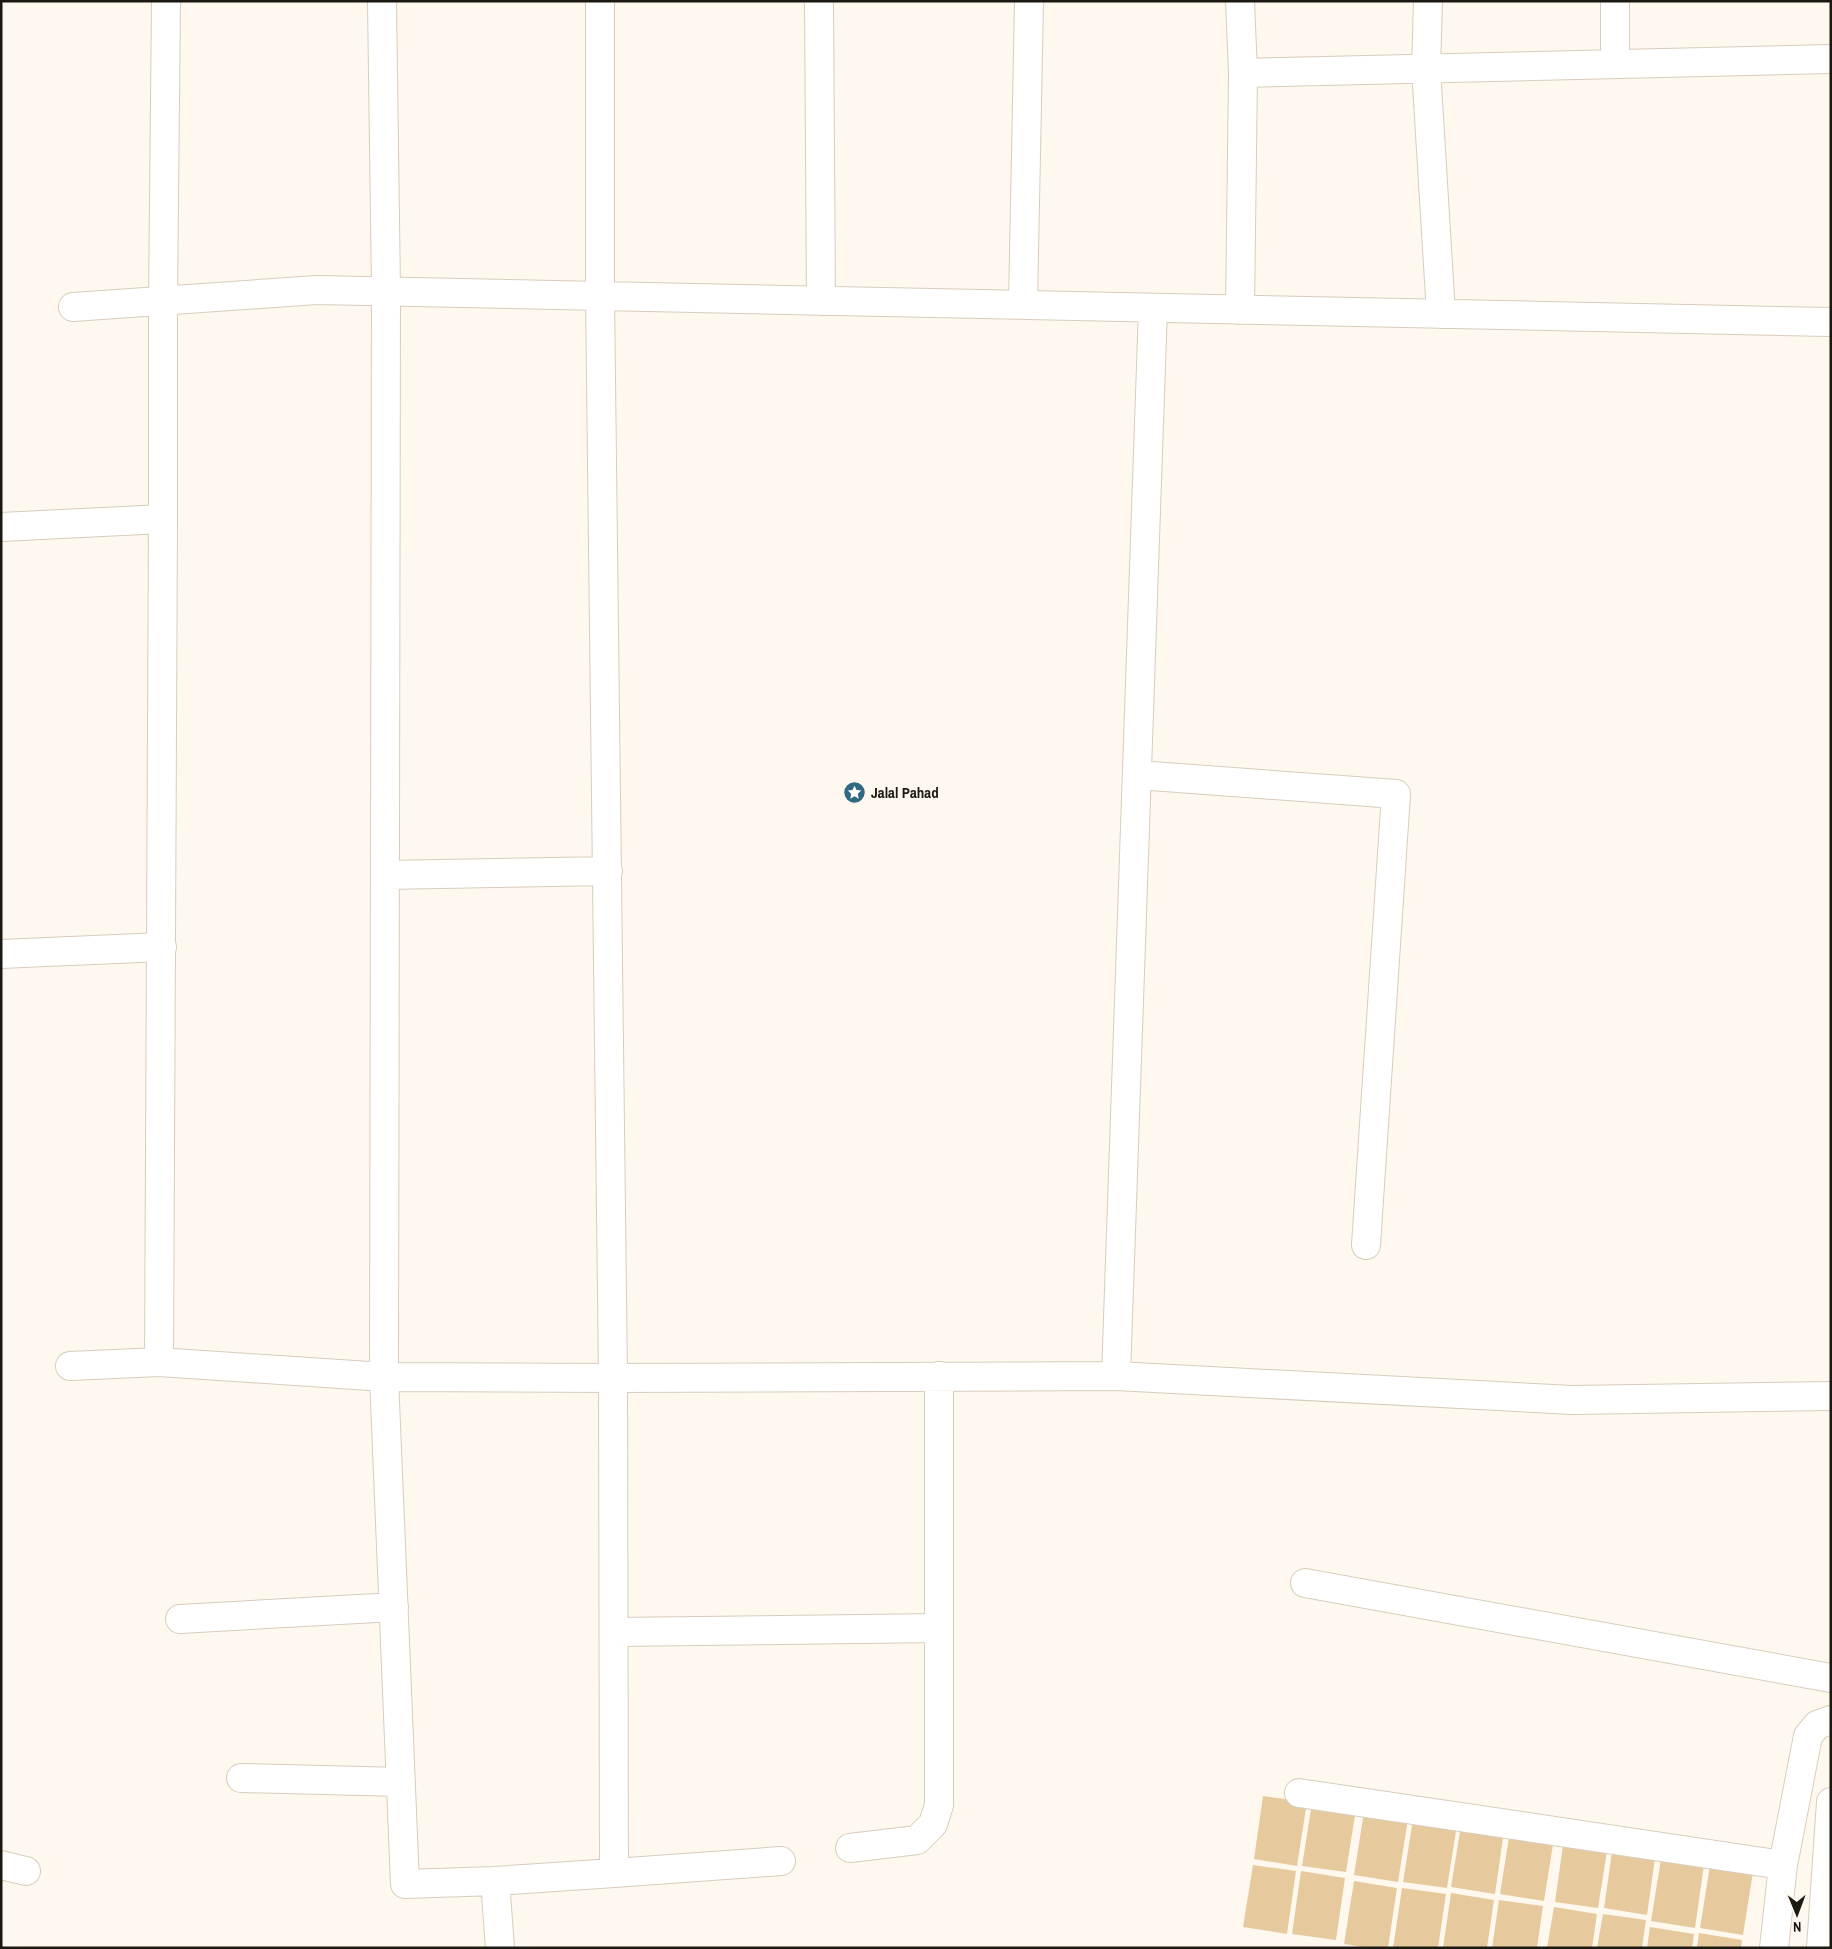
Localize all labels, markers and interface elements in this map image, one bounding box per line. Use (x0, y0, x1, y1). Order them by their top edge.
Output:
place icon: Jalal Pahad (843, 781, 867, 805)
place label: Jalal Pahad (871, 782, 939, 803)
north arrow (1772, 1889, 1822, 1939)
text: N (1793, 1918, 1802, 1936)

